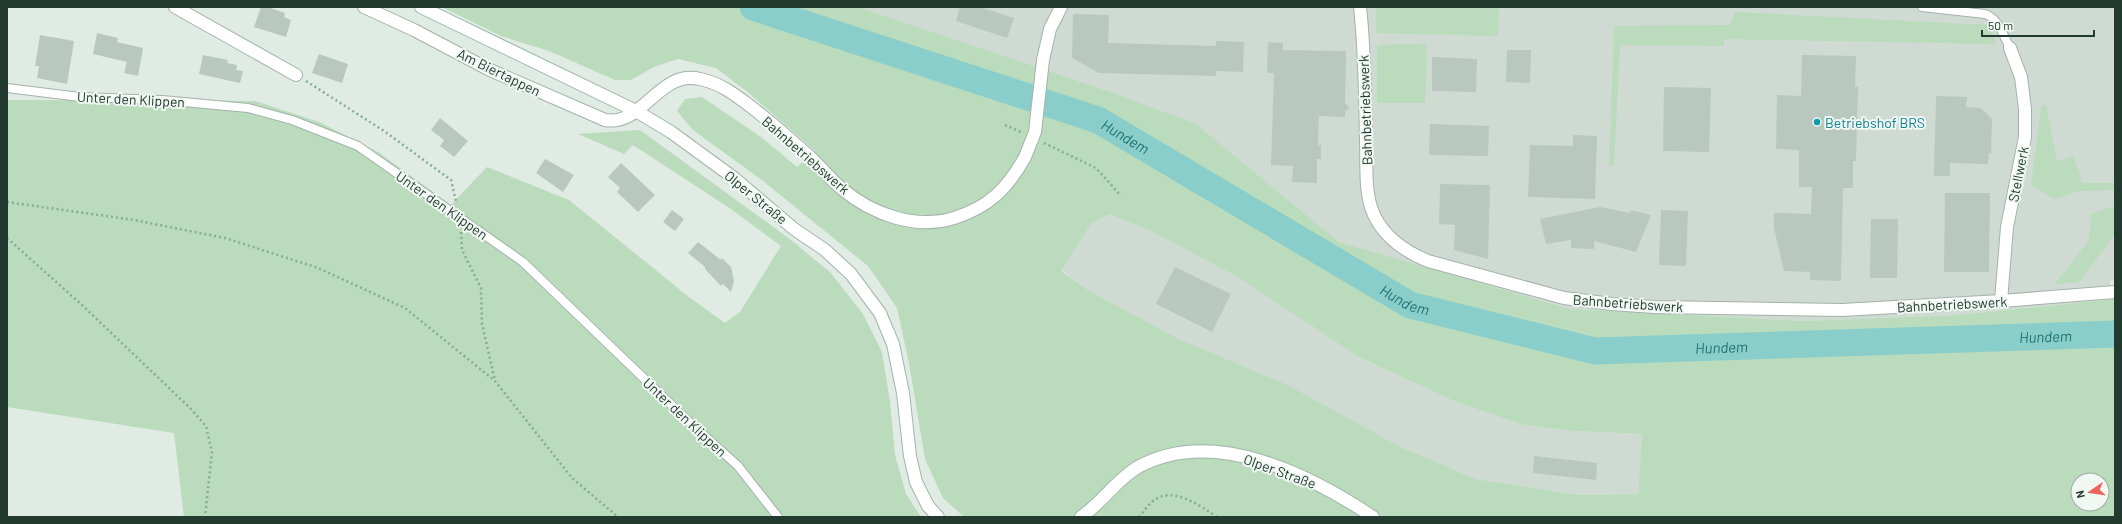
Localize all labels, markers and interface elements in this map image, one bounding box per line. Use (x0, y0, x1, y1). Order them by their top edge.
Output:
scale bar (1982, 12, 2094, 38)
text: 50 m (1988, 18, 2013, 32)
street label: Am Biertappen (455, 45, 543, 99)
street label: Bahnbetriebswerk (1355, 55, 1375, 165)
street label: Unter den Klippen (77, 88, 185, 110)
street label: Bahnbetriebswerk (759, 112, 853, 198)
place label: Betriebshof BRS (1825, 114, 1925, 131)
water label: Hundem (1098, 115, 1153, 158)
marker: Betriebshof BRS (1812, 117, 1822, 127)
street label: Stellwerk (2004, 145, 2032, 203)
street label: Unter den Klippen (393, 167, 491, 243)
street label: Olper Straße (721, 167, 791, 227)
water label: Hundem (1377, 280, 1431, 318)
street label: Bahnbetriebswerk (1572, 291, 1684, 315)
street label: Bahnbetriebswerk (1896, 293, 2008, 315)
water label: Hundem (2019, 326, 2072, 346)
water label: Hundem (1695, 337, 1748, 357)
street label: Unter den Klippen (640, 374, 730, 460)
street label: Olper Straße (1242, 450, 1318, 492)
north arrow (2070, 472, 2110, 512)
text: N (2073, 489, 2087, 499)

